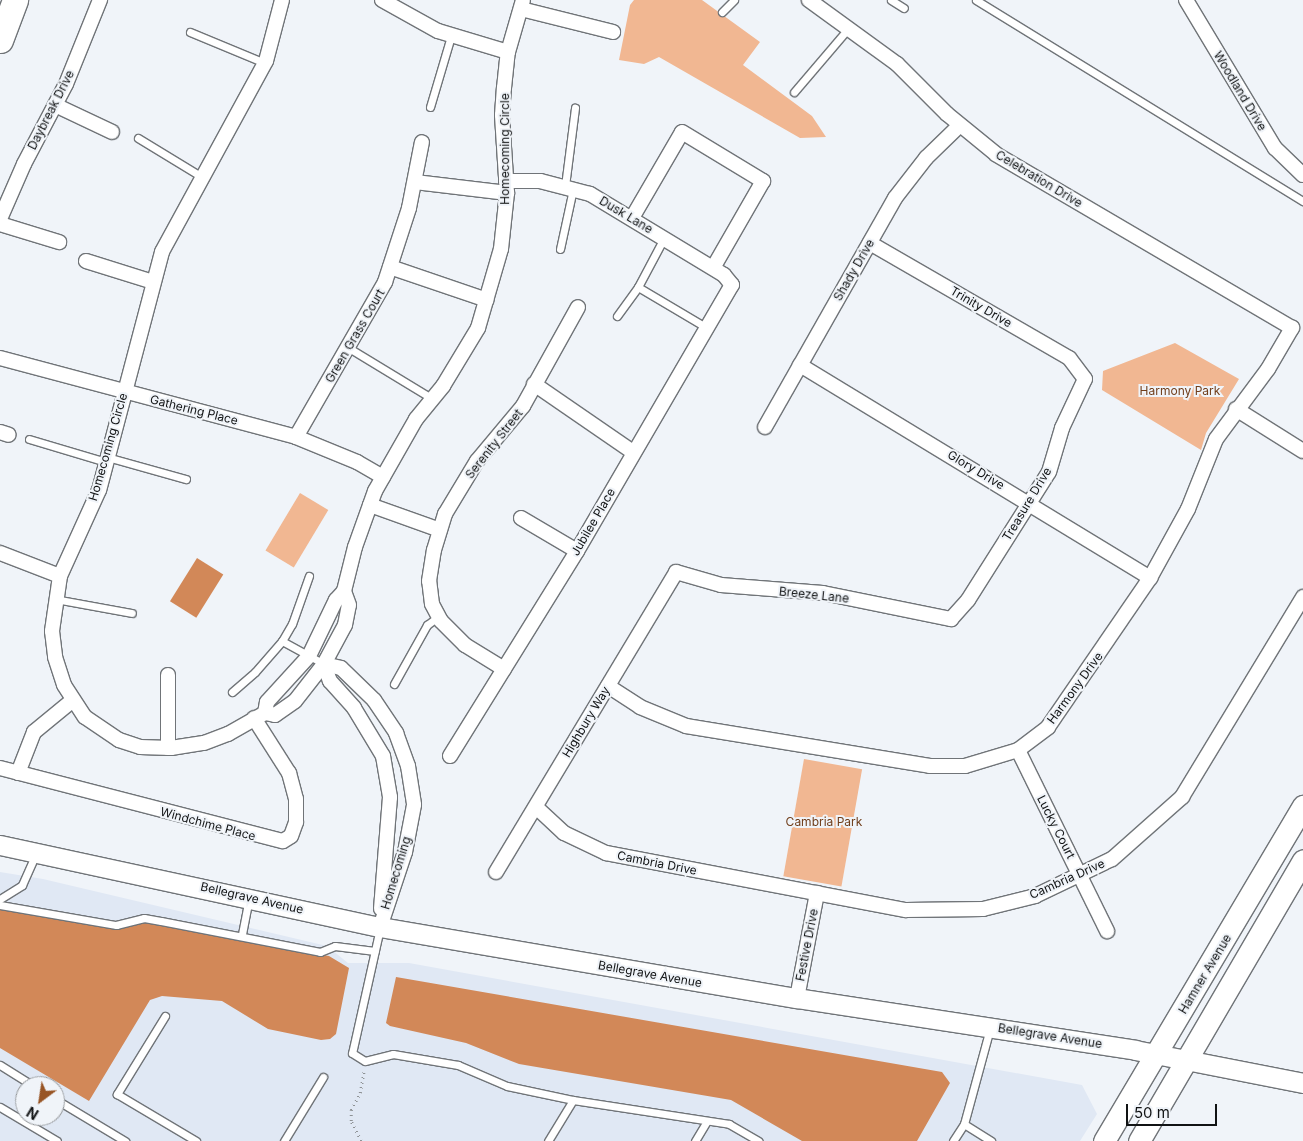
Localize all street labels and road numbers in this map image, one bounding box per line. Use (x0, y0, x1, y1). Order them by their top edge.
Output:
street label: Woodland Drive (1211, 49, 1269, 133)
street label: Daybreak Drive (25, 68, 77, 152)
street label: Homecoming Circle (498, 93, 512, 205)
street label: Celebration Drive (993, 147, 1085, 211)
street label: Dusk Lane (597, 193, 655, 237)
street label: Shady Drive (831, 237, 877, 303)
street label: Trinity Drive (948, 284, 1014, 330)
street label: Green Grass Court (322, 287, 388, 385)
street label: Homecoming Circle (86, 391, 130, 503)
street label: Gathering Place (148, 392, 240, 428)
street label: Serenity Street (462, 406, 526, 482)
street label: Glory Drive (945, 447, 1007, 493)
street label: Treasure Drive (999, 465, 1055, 543)
street label: Jubilee Place (568, 486, 618, 558)
street label: Breeze Lane (778, 584, 850, 606)
street label: Harmony Drive (1044, 649, 1106, 727)
street label: Highbury Way (559, 684, 613, 760)
street label: Lucky Court (1034, 793, 1078, 861)
street label: Windchime Place (159, 804, 257, 844)
street label: Homecoming (378, 835, 414, 911)
street label: Cambria Drive (616, 848, 698, 878)
street label: Cambria Drive (1027, 856, 1107, 902)
street label: Bellegrave Avenue (199, 879, 305, 917)
street label: Festive Drive (793, 908, 821, 982)
street label: Hamner Avenue (1176, 932, 1234, 1016)
street label: Bellegrave Avenue (597, 958, 703, 990)
street label: Bellegrave Avenue (997, 1021, 1103, 1051)

